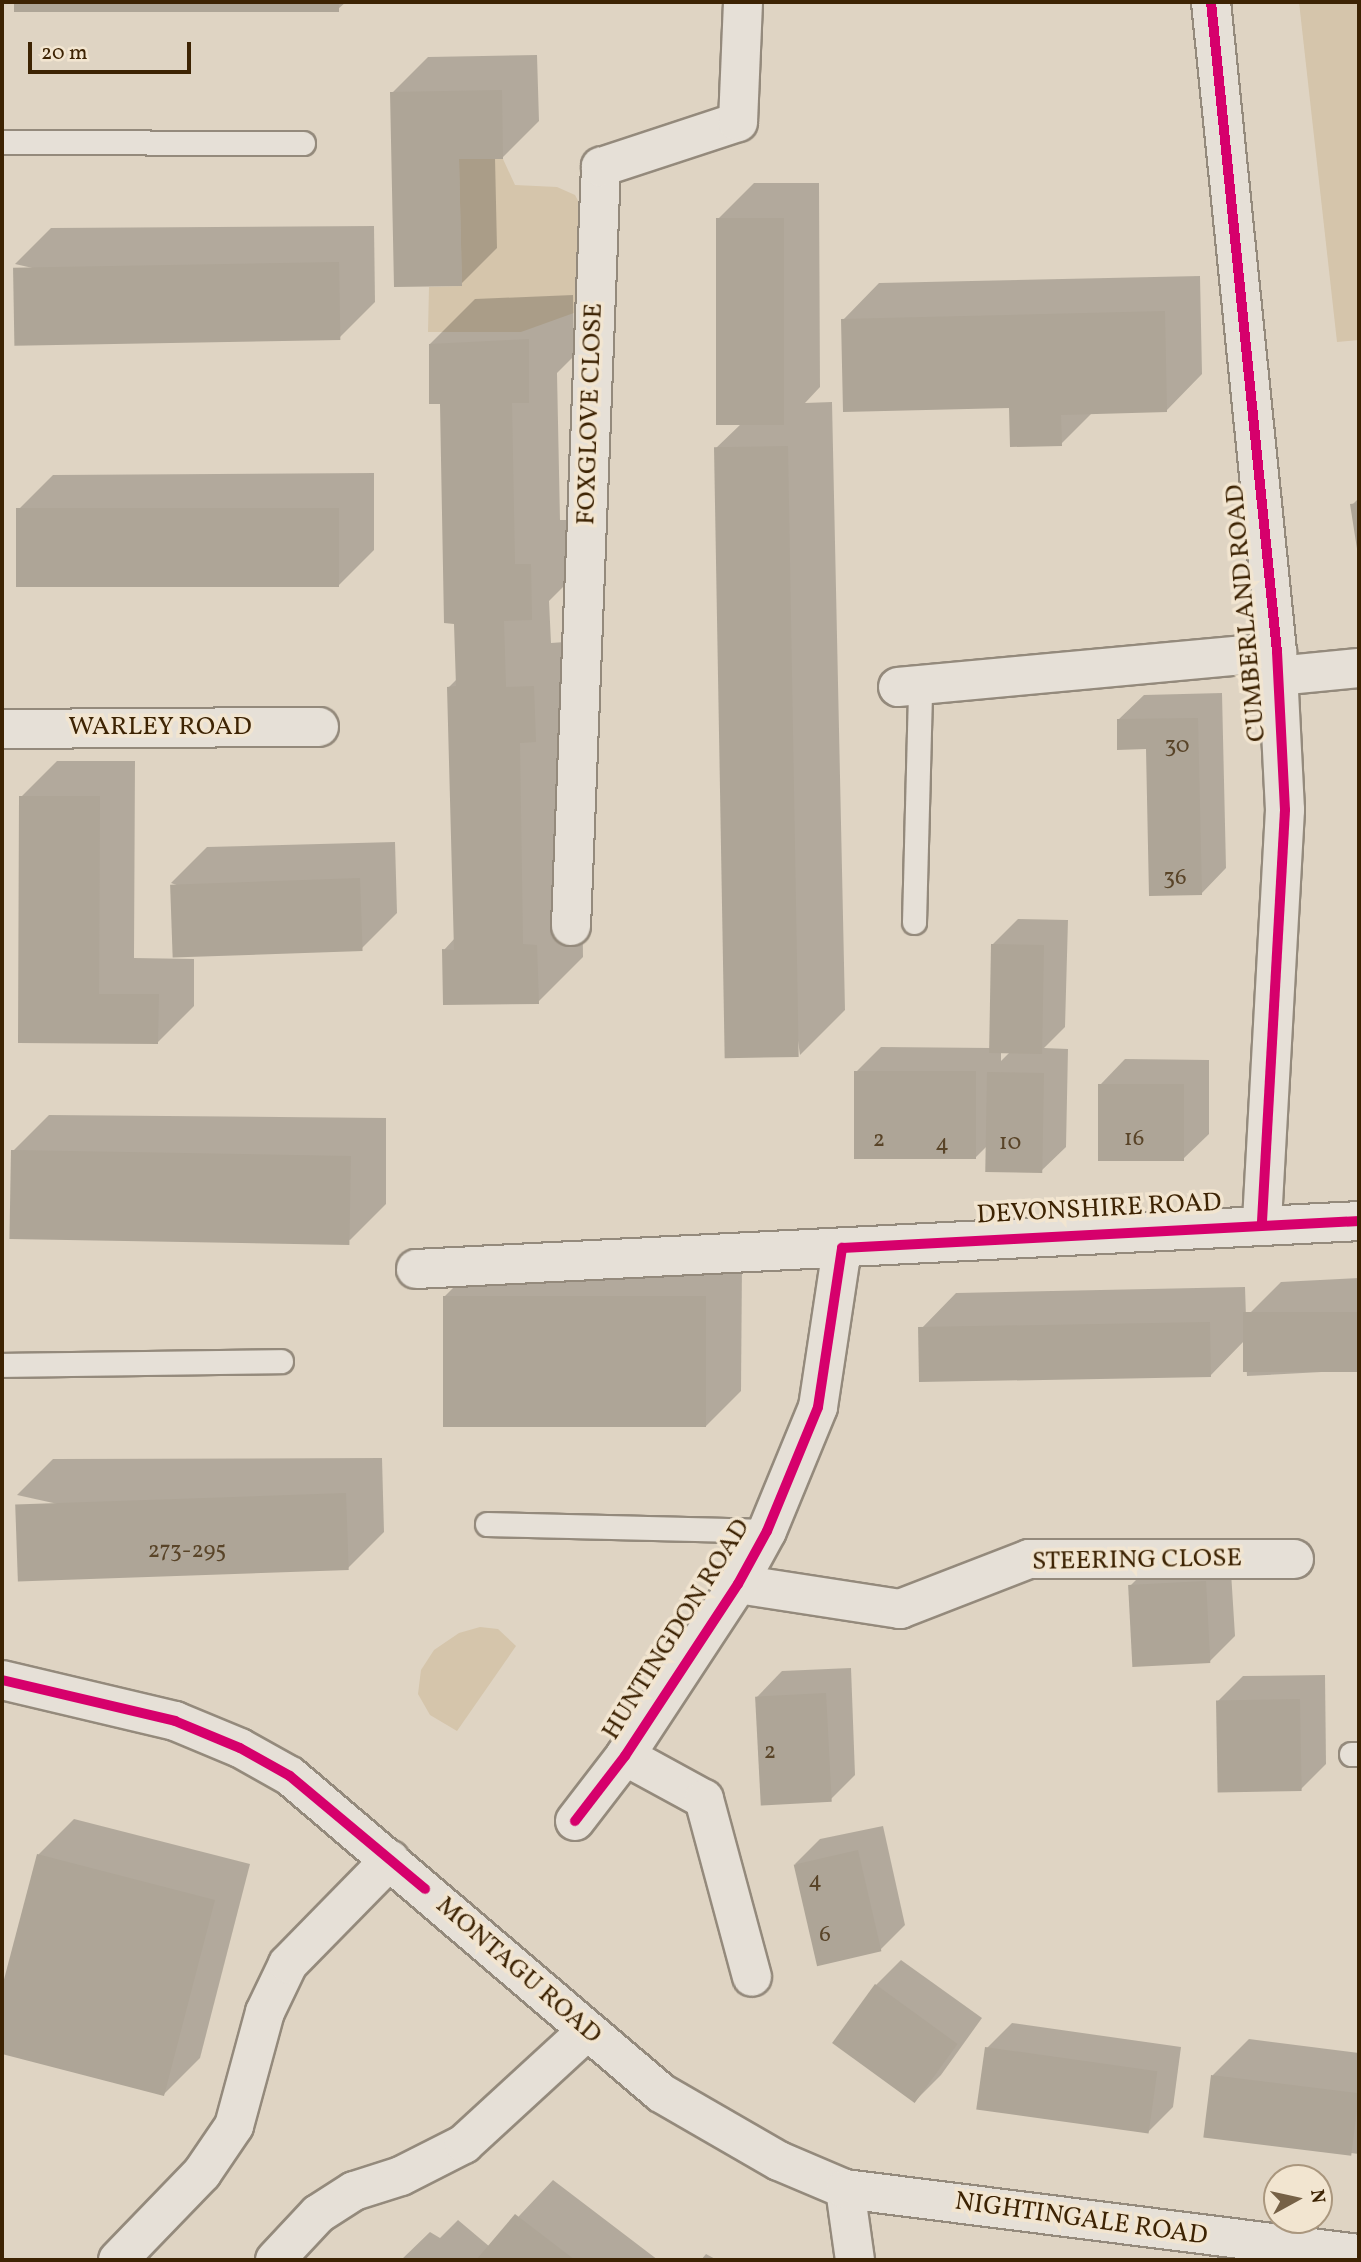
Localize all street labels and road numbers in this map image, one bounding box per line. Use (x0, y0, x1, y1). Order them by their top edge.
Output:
street label: FOXGLOVE CLOSE (572, 302, 610, 526)
street label: CUMBERLAND ROAD (1220, 483, 1274, 743)
street label: WARLEY ROAD (68, 712, 252, 744)
street label: DEVONSHIRE ROAD (976, 1188, 1222, 1232)
street label: HUNTINGDON ROAD (596, 1514, 758, 1746)
street label: STEERING CLOSE (1032, 1544, 1242, 1578)
street label: MONTAGU ROAD (429, 1891, 607, 2051)
street label: NIGHTINGALE ROAD (953, 2187, 1209, 2253)

